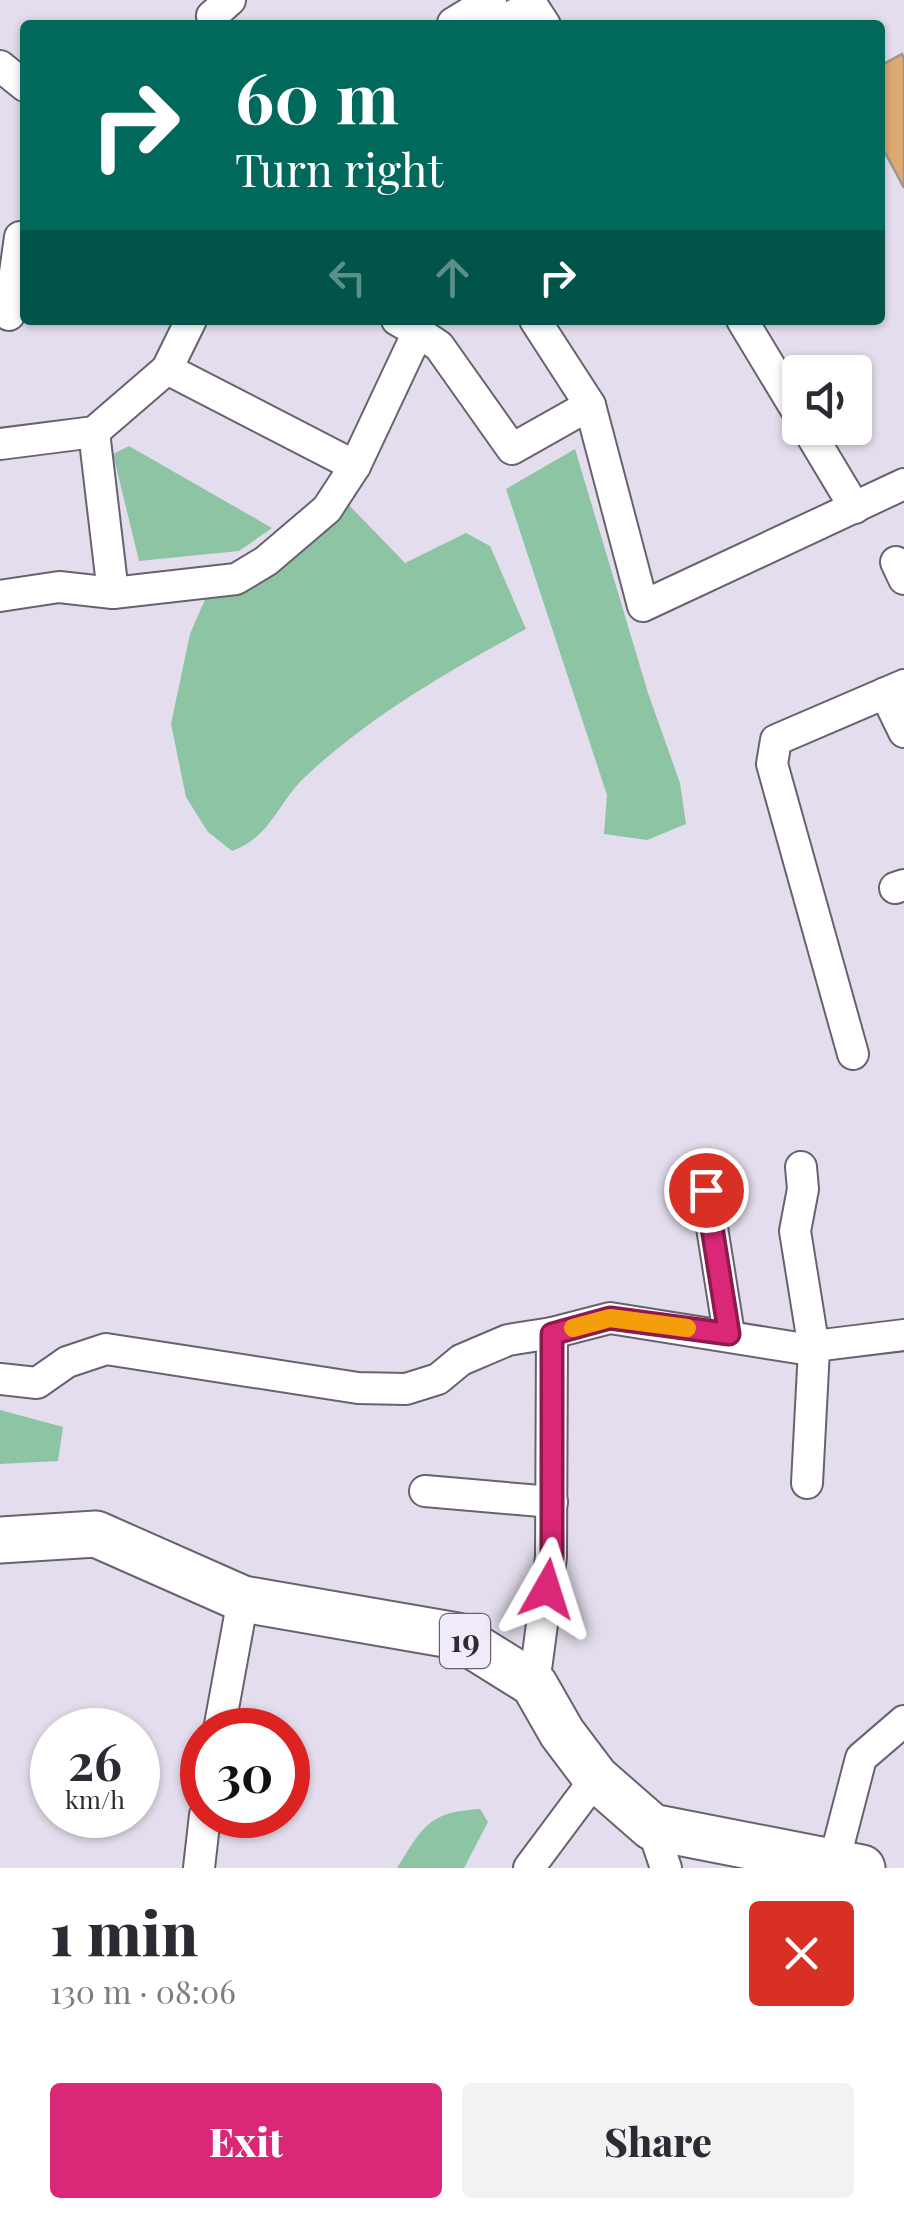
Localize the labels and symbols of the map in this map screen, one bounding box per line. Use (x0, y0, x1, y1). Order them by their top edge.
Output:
pin (664, 1148, 749, 1233)
position arrow (495, 1537, 599, 1641)
road number: 19 (440, 1614, 490, 1668)
speed limit sign: 30 (180, 1708, 310, 1838)

